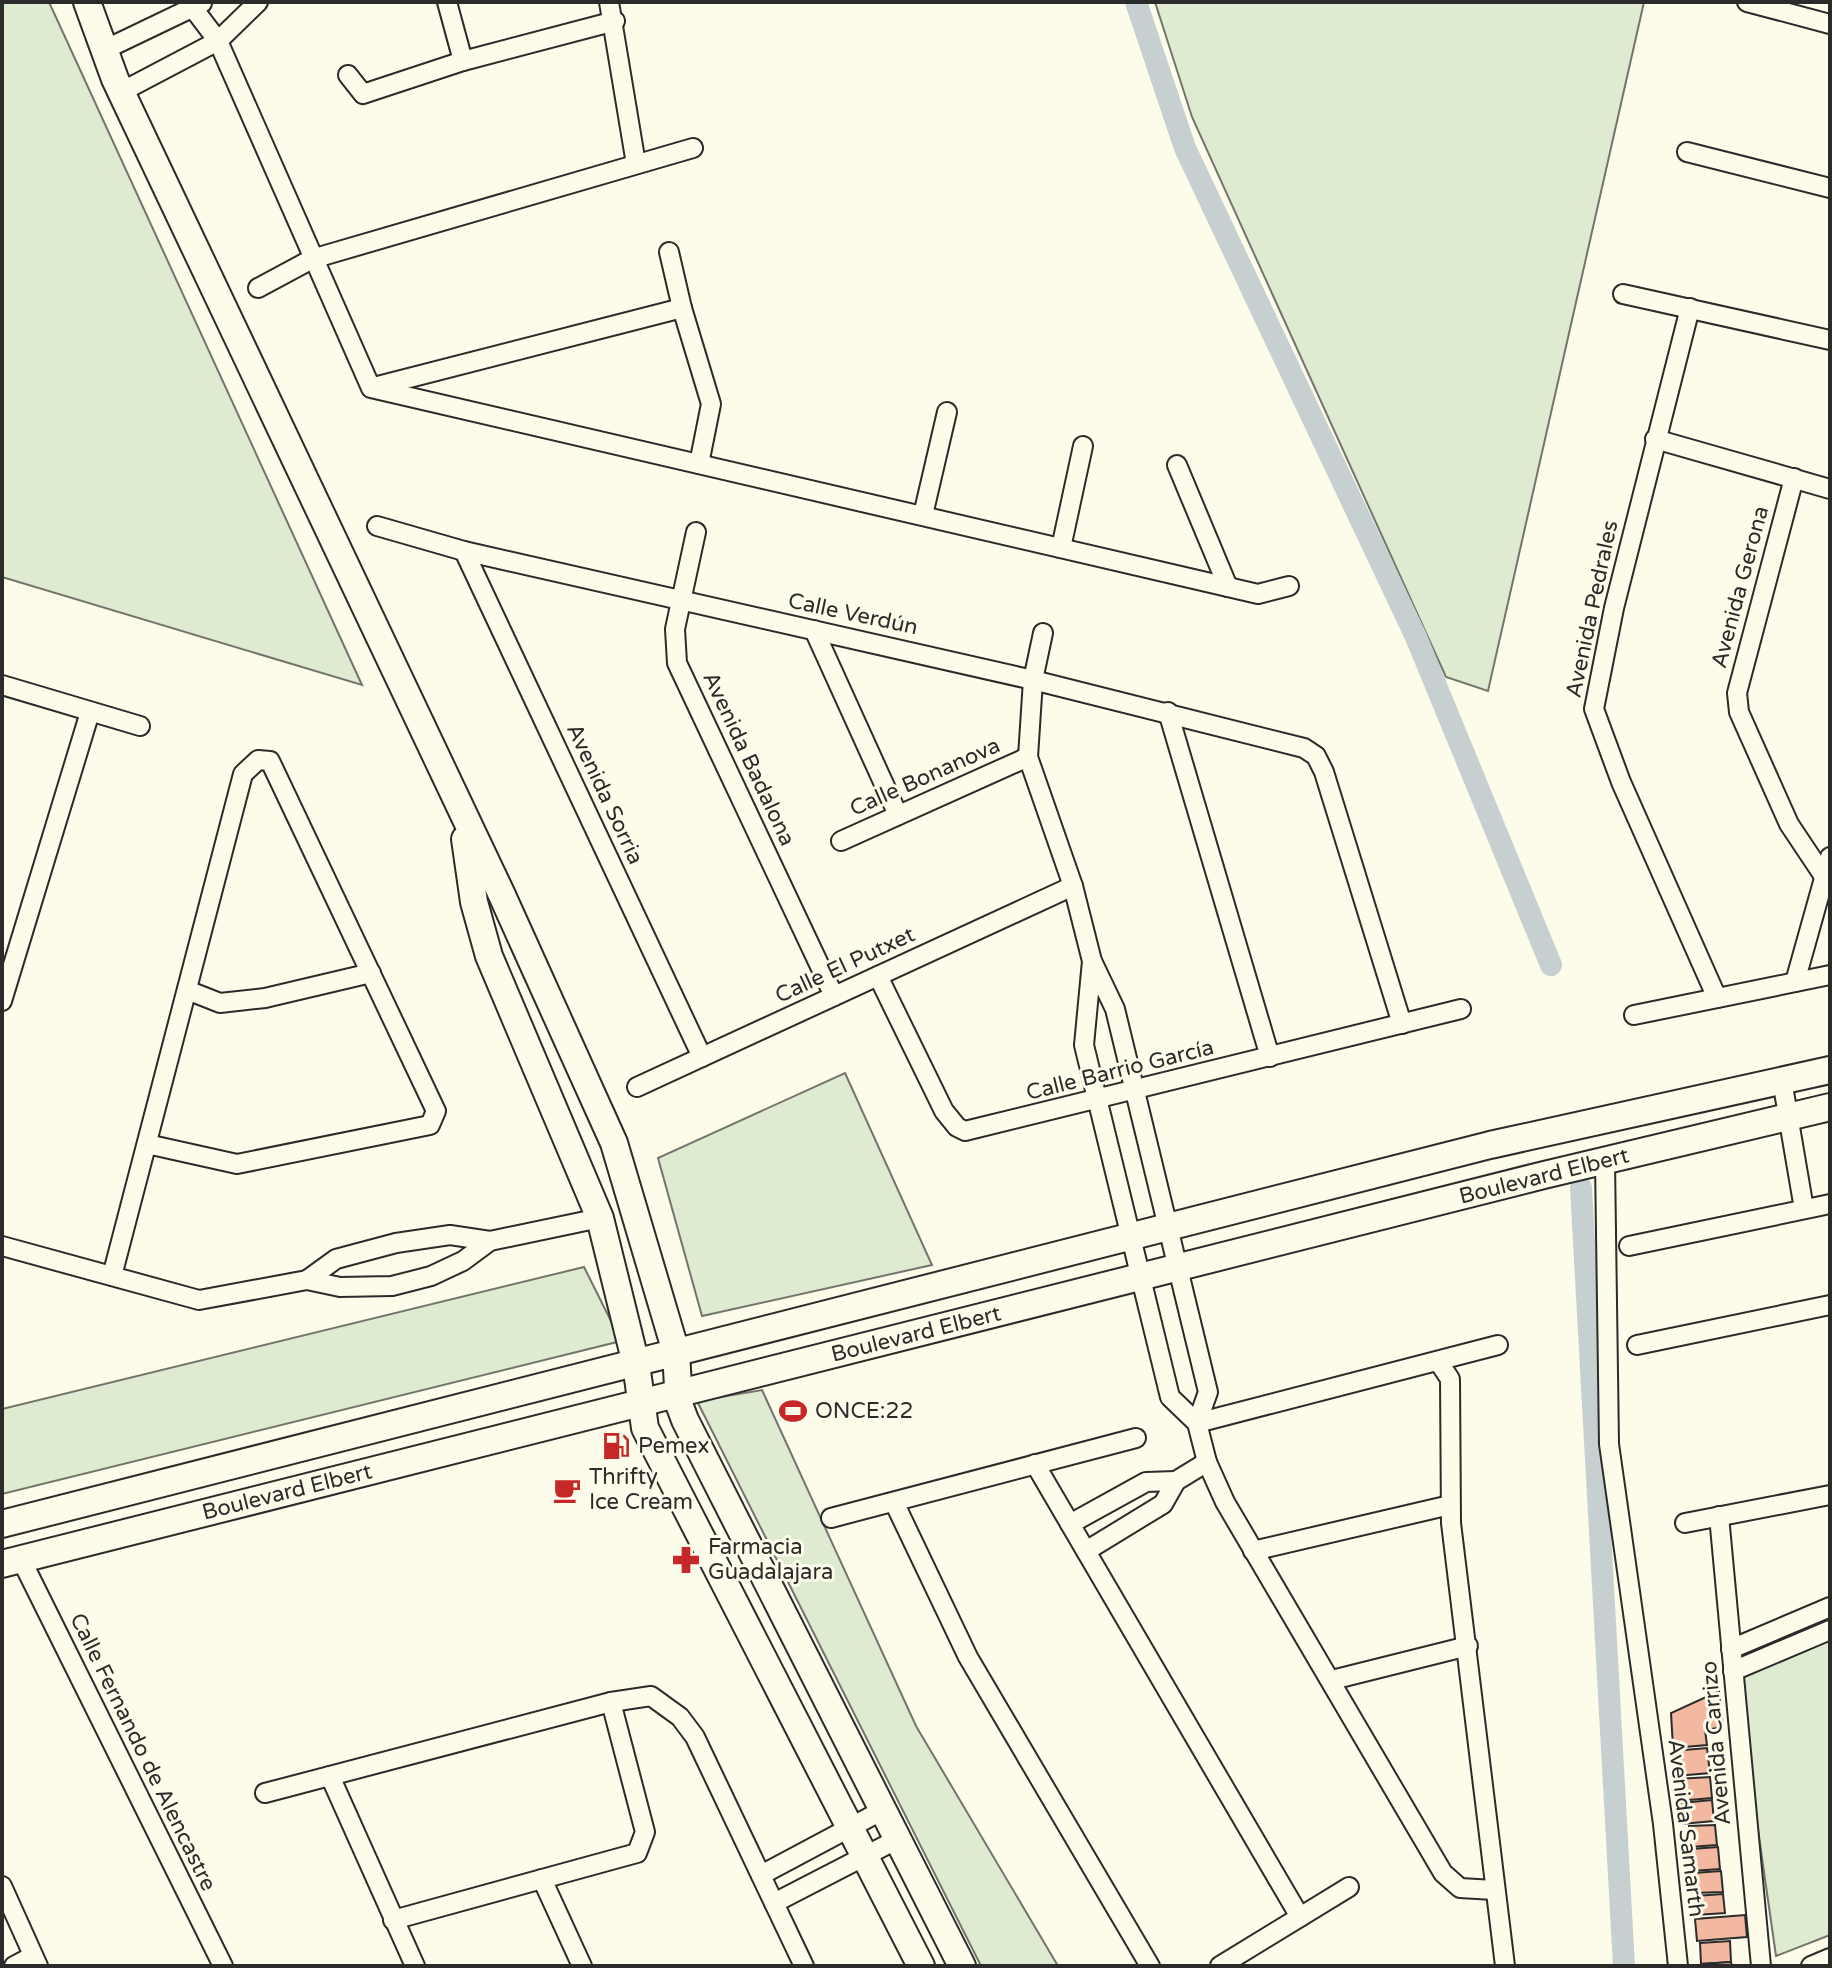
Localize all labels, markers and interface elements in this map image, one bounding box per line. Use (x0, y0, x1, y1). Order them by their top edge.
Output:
street label: Avenida Gerona (1706, 503, 1774, 671)
street label: Avenida Pedrales (1561, 518, 1623, 700)
street label: Calle Verdún (786, 588, 920, 640)
street label: Avenida Badalona (697, 668, 801, 850)
street label: Avenida Sorria (561, 720, 649, 868)
street label: Calle Bonanova (846, 732, 1004, 822)
street label: Calle El Putxet (771, 921, 919, 1009)
street label: Calle Barrio García (1023, 1034, 1217, 1106)
street label: Boulevard Elbert (1456, 1142, 1632, 1210)
street label: Boulevard Elbert (828, 1300, 1004, 1368)
sports icon: ONCE:22 (778, 1396, 808, 1426)
place label: ONCE:22 (815, 1398, 913, 1424)
fuel station icon: Pemex (601, 1431, 631, 1461)
place label: Pemex (638, 1433, 709, 1459)
street label: Boulevard Elbert (199, 1458, 375, 1526)
place label: Thrifty Ice Cream (589, 1464, 693, 1515)
cafe icon: Thrifty Ice Cream (552, 1475, 582, 1505)
place label: Farmacia Guadalajara (708, 1534, 833, 1585)
pharmacy icon: Farmacia Guadalajara (671, 1545, 701, 1575)
street label: Calle Fernando de Alencastre (64, 1609, 222, 1895)
street label: Avenida Carrizo (1696, 1660, 1736, 1826)
street label: Avenida Samarth (1662, 1738, 1710, 1918)

